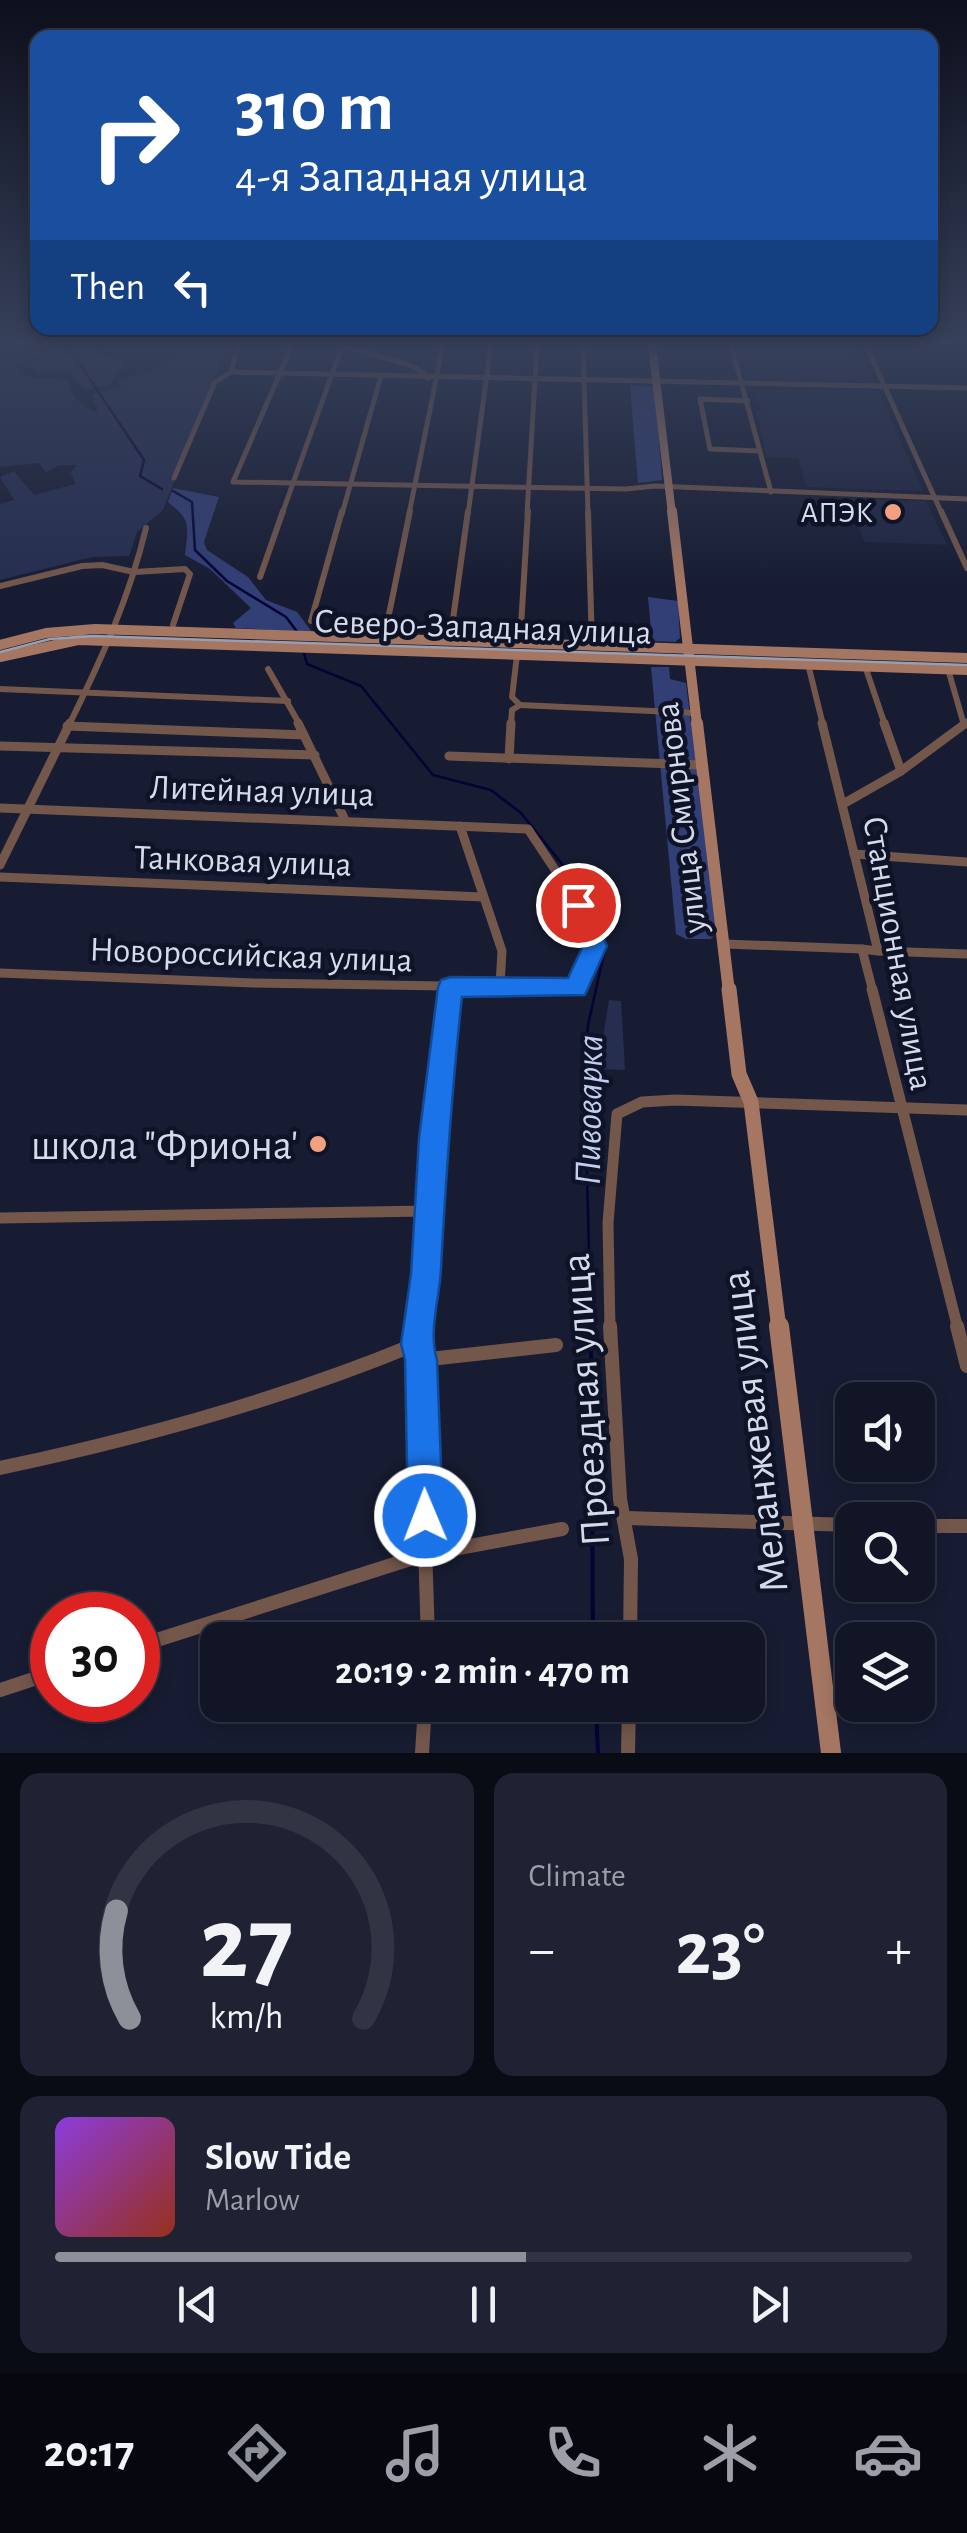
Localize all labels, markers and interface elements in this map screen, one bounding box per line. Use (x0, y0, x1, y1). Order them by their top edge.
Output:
icon: right (70, 70, 200, 200)
text: 310 m (235, 73, 394, 143)
text: 4-я Западная улица (235, 155, 588, 200)
icon: left (165, 260, 220, 315)
text: Then (70, 269, 145, 307)
place label: АПЭК (801, 498, 873, 528)
marker: АПЭК (882, 501, 904, 523)
street label: Северо-Западная улица (314, 604, 652, 651)
street label: улица Смирнова (650, 700, 713, 936)
street label: Литейная улица (149, 770, 375, 813)
street label: Станционная улица (856, 814, 939, 1093)
street label: Танковая улица (134, 840, 352, 883)
pin (536, 863, 621, 948)
icon: arrive (551, 878, 606, 933)
street label: Новороссийская улица (89, 932, 413, 979)
water label: Пивоварка (570, 1034, 610, 1186)
place label: школа "Фриона' (31, 1125, 298, 1167)
marker: школа "Фриона' (307, 1133, 329, 1155)
street label: Проездная улица (555, 1252, 617, 1548)
street label: Меланжевая улица (714, 1268, 796, 1595)
map controls (835, 1382, 935, 1722)
button: sound (835, 1382, 935, 1482)
position arrow (373, 1464, 477, 1568)
button: search (835, 1502, 935, 1602)
speed limit sign: 30 (30, 1592, 160, 1722)
button: layers (835, 1622, 935, 1722)
text: 20:19 · 2 min · 470 m (335, 1653, 630, 1691)
text: Climate (529, 1860, 626, 1892)
text: 27 (200, 1893, 294, 1997)
text: 23° (675, 1913, 765, 1988)
text: − (529, 1923, 555, 1978)
text: + (886, 1923, 912, 1978)
text: km/h (210, 1999, 284, 2035)
text: Slow Tide (205, 2139, 351, 2177)
text: Marlow (205, 2184, 300, 2216)
icon: previous (170, 2277, 225, 2332)
icon: pause (456, 2277, 511, 2332)
icon: next (742, 2277, 797, 2332)
icon: directions (222, 2418, 292, 2488)
icon: music (380, 2418, 450, 2488)
icon: phone (538, 2418, 608, 2488)
icon: climate (695, 2418, 765, 2488)
icon: car (853, 2418, 923, 2488)
text: 20:17 (44, 2430, 134, 2475)

